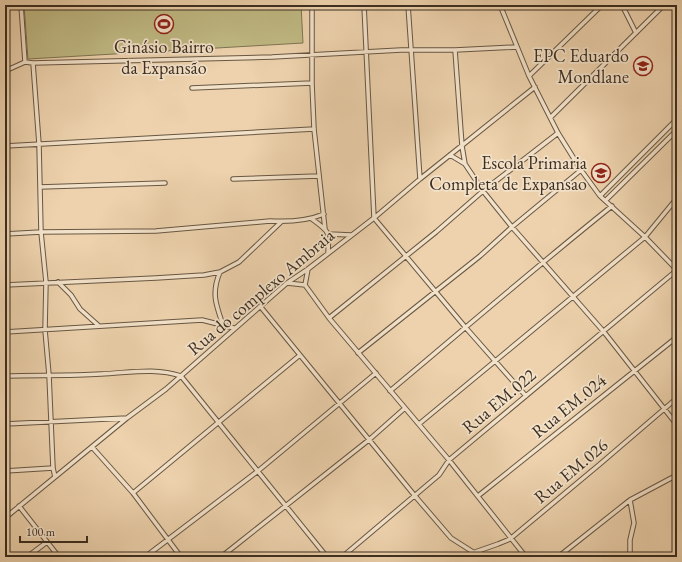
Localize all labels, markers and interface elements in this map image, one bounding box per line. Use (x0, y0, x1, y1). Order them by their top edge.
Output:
sports icon: Ginásio Bairro da Expansão (153, 13, 175, 35)
place label: Ginásio Bairro da Expansão (114, 35, 214, 79)
place label: EPC Eduardo Mondlane (533, 44, 629, 88)
school or university icon: EPC Eduardo Mondlane (632, 55, 654, 77)
place label: Escola Primaria Completa de Expansao (429, 151, 588, 195)
school or university icon: Escola Primaria Completa de Expansao (590, 162, 612, 184)
street label: Rua do complexo Ambraia (182, 223, 340, 360)
street label: Rua EM.022 (457, 363, 541, 438)
street label: Rua EM.024 (527, 368, 611, 443)
street label: Rua EM.026 (529, 433, 613, 508)
scale bar (20, 518, 87, 544)
text: 100 m (26, 524, 56, 540)

